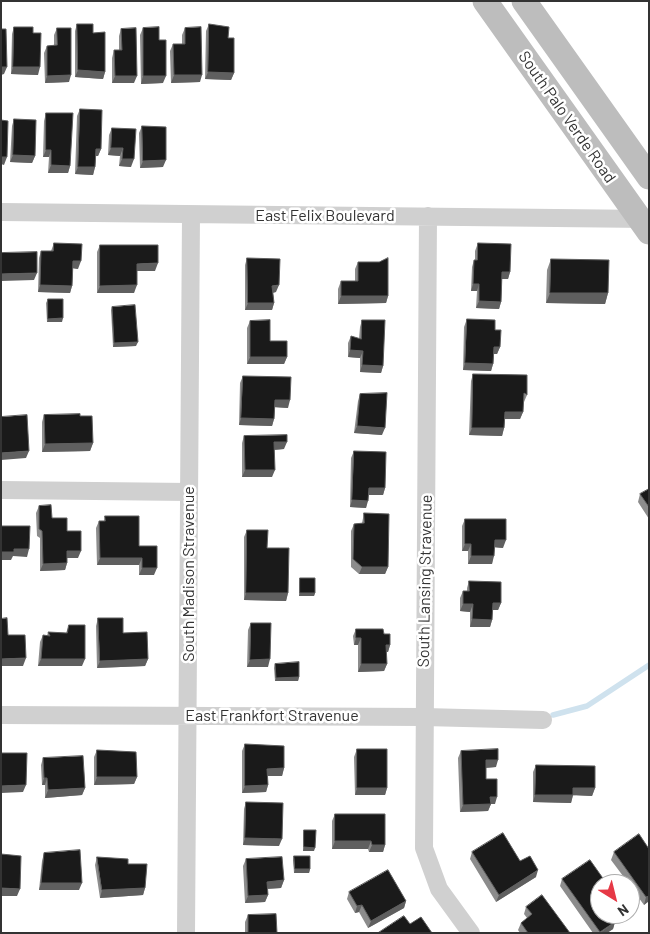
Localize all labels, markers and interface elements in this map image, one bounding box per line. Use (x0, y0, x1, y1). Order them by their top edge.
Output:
street label: South Palo Verde Road (514, 48, 620, 186)
street label: East Felix Boulevard (255, 206, 395, 226)
street label: South Madison Stravenue (179, 486, 199, 662)
street label: South Lansing Stravenue (414, 494, 436, 668)
street label: East Frankfort Stravenue (185, 706, 359, 726)
north arrow (590, 874, 640, 924)
text: N (615, 901, 632, 920)

